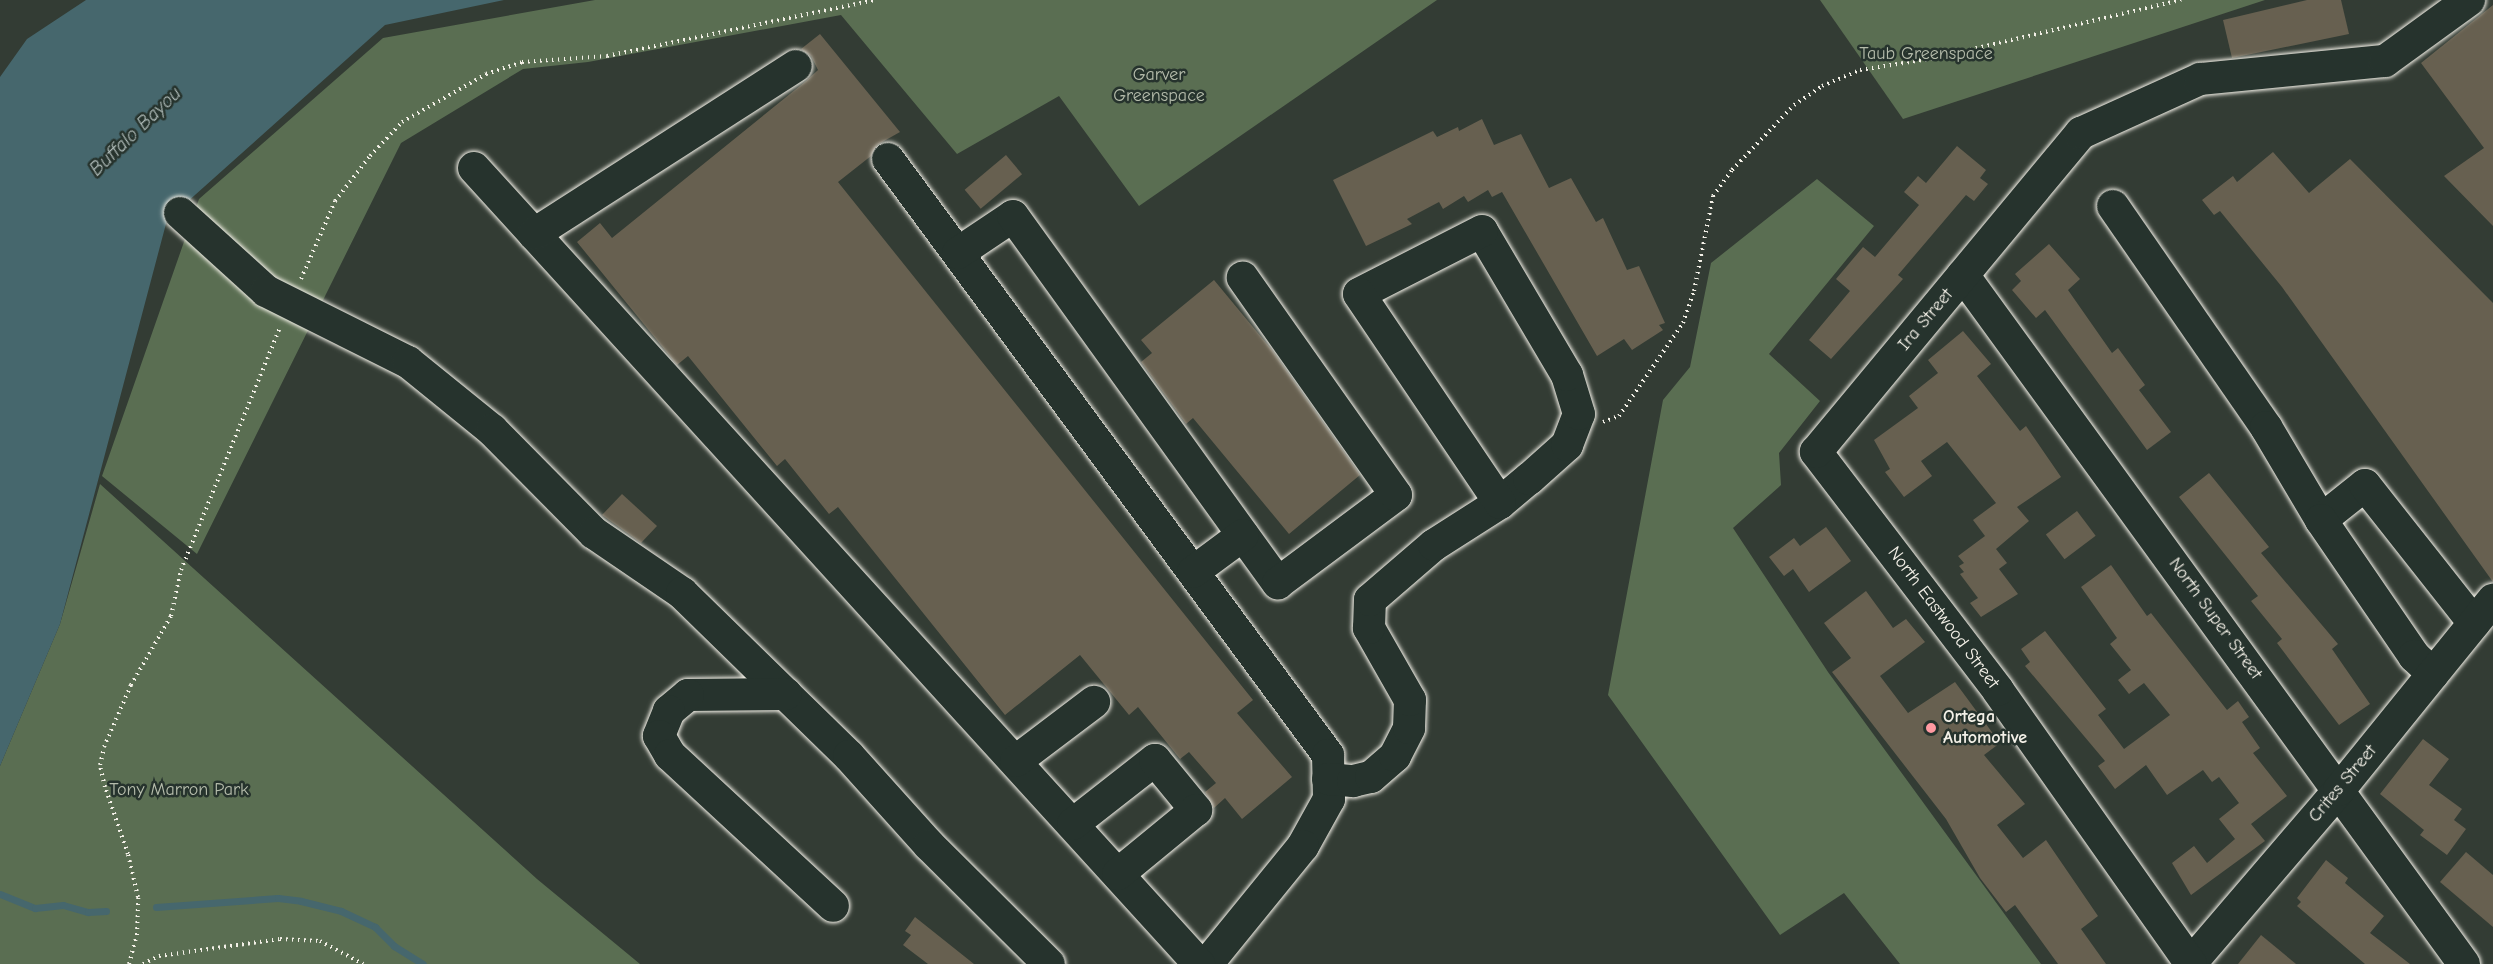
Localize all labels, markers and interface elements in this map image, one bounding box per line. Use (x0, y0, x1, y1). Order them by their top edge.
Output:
park label: Taub Greenspace (1859, 43, 1993, 65)
park label: Garver Greenspace (1113, 65, 1205, 107)
water label: Buffalo Bayou (84, 81, 186, 181)
street label: Ira Street (1894, 285, 1958, 355)
street label: North Eastwood Street (1883, 543, 2003, 693)
street label: North Super Street (2164, 554, 2266, 684)
place label: Ortega Automotive (1943, 707, 2027, 750)
marker: Ortega Automotive (1924, 721, 1938, 735)
street label: Crites Street (2304, 741, 2382, 827)
park label: Tony Marron Park (109, 779, 249, 801)

